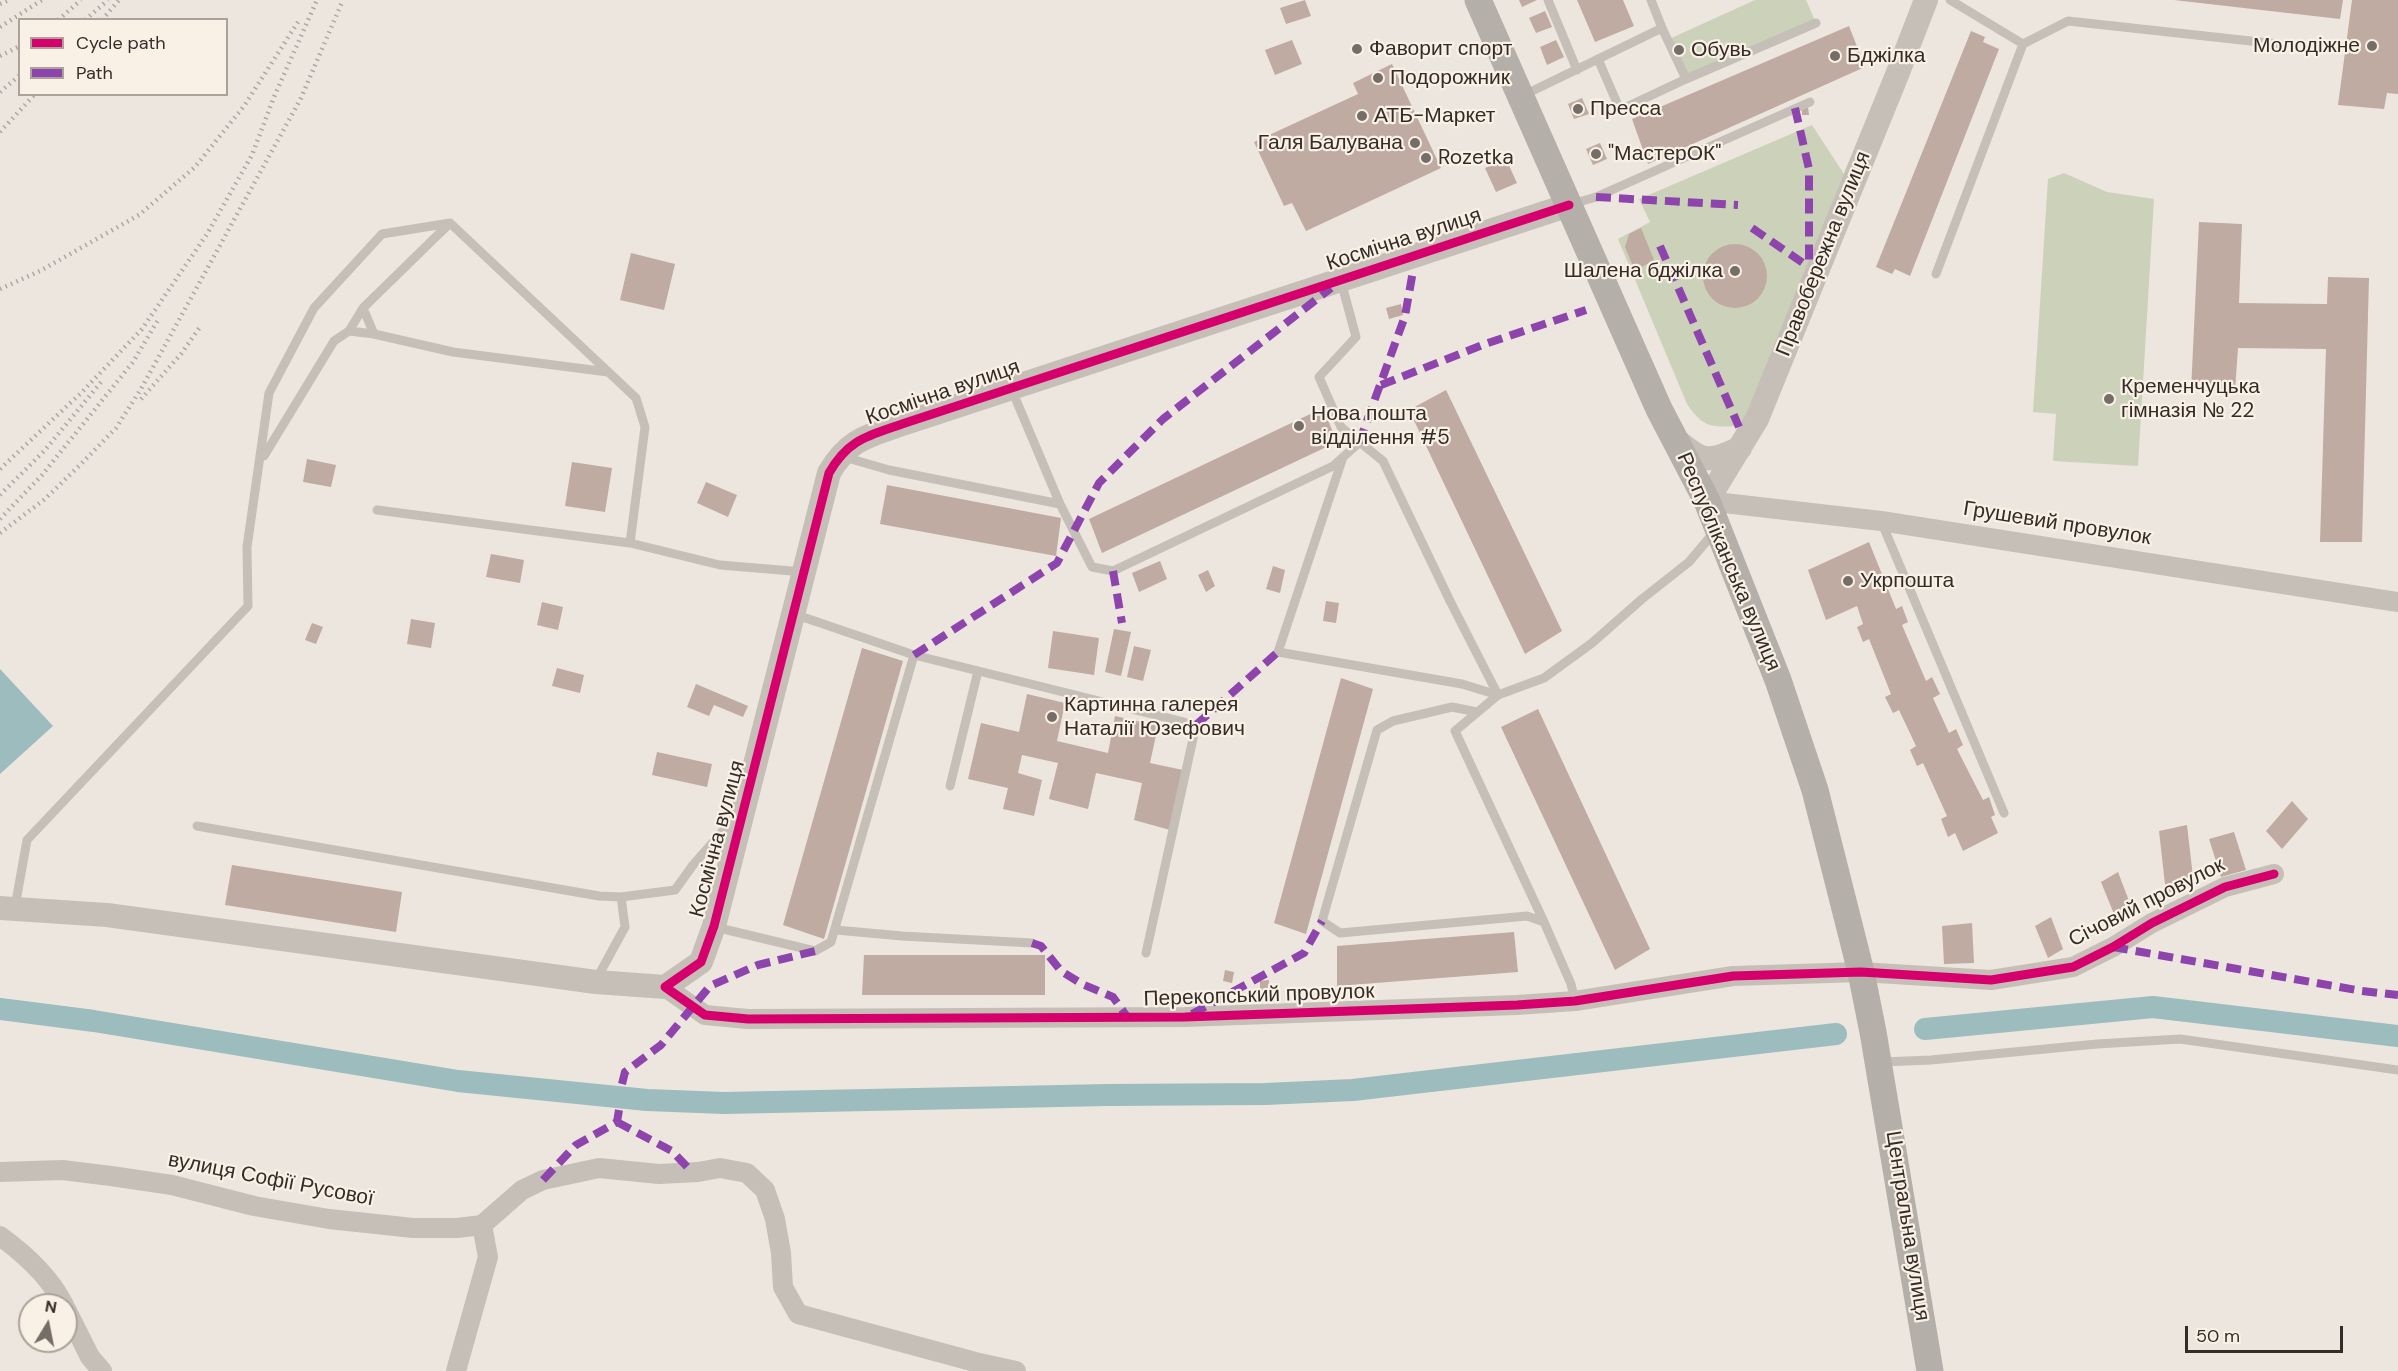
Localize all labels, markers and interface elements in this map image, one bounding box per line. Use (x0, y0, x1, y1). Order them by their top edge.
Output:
legend (18, 18, 228, 96)
text: Cycle path (76, 31, 166, 55)
place label: Молодіжне (2253, 33, 2360, 59)
place label: Фаворит спорт (1369, 36, 1512, 62)
place label: Обувь (1691, 37, 1751, 63)
marker: Молодіжне (2365, 39, 2379, 53)
marker: Фаворит спорт (1350, 42, 1364, 56)
marker: Обувь (1672, 43, 1686, 57)
place label: Бджілка (1847, 43, 1925, 69)
marker: Бджілка (1828, 49, 1842, 63)
text: Path (76, 61, 113, 85)
place label: Подорожник (1390, 65, 1510, 91)
marker: Подорожник (1371, 71, 1385, 85)
place label: Пресса (1590, 96, 1661, 122)
marker: Пресса (1571, 102, 1585, 116)
place label: АТБ-Маркет (1374, 103, 1495, 129)
marker: АТБ-Маркет (1355, 109, 1369, 123)
place label: Галя Балувана (1258, 130, 1403, 156)
marker: Галя Балувана (1408, 136, 1422, 150)
place label: "МастерОК" (1608, 141, 1721, 167)
place label: Rozetka (1438, 145, 1514, 171)
marker: "МастерОК" (1589, 147, 1603, 161)
street label: Правобережна вулиця (1771, 148, 1877, 360)
marker: Rozetka (1419, 151, 1433, 165)
street label: Космічна вулиця (1323, 203, 1485, 277)
place label: Шалена бджілка (1564, 258, 1723, 284)
marker: Шалена бджілка (1728, 264, 1742, 278)
street label: Космічна вулиця (863, 355, 1023, 431)
place label: Кременчуцька гімназія № 22 (2121, 374, 2260, 424)
marker: Кременчуцька гімназія № 22 (2102, 392, 2116, 406)
place label: Нова пошта відділення #5 (1311, 401, 1450, 451)
marker: Нова пошта відділення #5 (1292, 419, 1306, 433)
street label: Республіканська вулиця (1671, 449, 1785, 675)
street label: Грушевий провулок (1961, 497, 2153, 551)
place label: Укрпошта (1860, 568, 1954, 594)
marker: Укрпошта (1841, 574, 1855, 588)
place label: Картинна галерея Наталії Юзефович (1064, 692, 1245, 742)
marker: Картинна галерея Наталії Юзефович (1045, 710, 1059, 724)
street label: Космічна вулиця (685, 758, 751, 920)
street label: Січовий провулок (2065, 853, 2229, 953)
street label: Перекопський провулок (1143, 979, 1375, 1013)
street label: Центральна вулиця (1880, 1129, 1934, 1323)
street label: вулиця Софії Русової (166, 1148, 376, 1212)
north arrow (18, 1293, 78, 1353)
text: N (43, 1295, 58, 1318)
scale bar (2188, 1314, 2346, 1352)
text: 50 m (2196, 1324, 2240, 1348)

